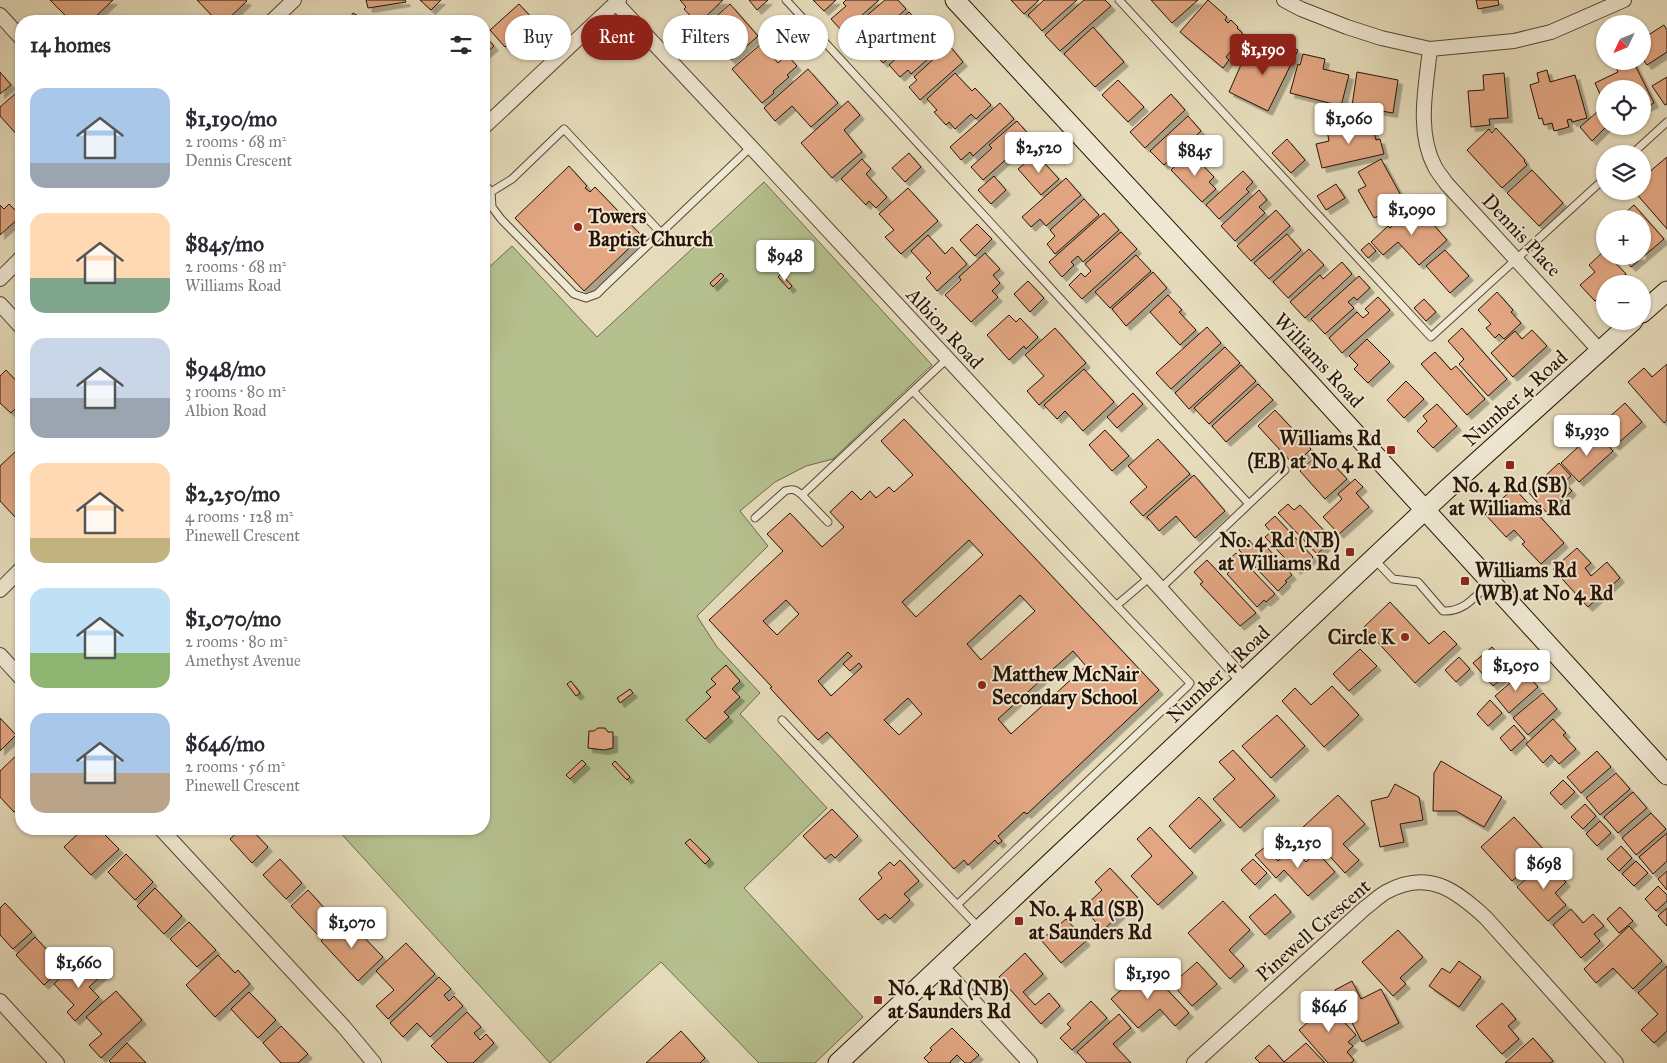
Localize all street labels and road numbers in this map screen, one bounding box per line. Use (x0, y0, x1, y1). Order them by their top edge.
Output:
street label: Dennis Place (1477, 188, 1567, 282)
street label: Albion Road (901, 282, 989, 373)
street label: Williams Road (1269, 308, 1369, 412)
street label: Number 4 Road (1458, 345, 1572, 451)
street label: Number 4 Road (1162, 620, 1274, 728)
street label: Pinewell Crescent (1251, 874, 1375, 986)

